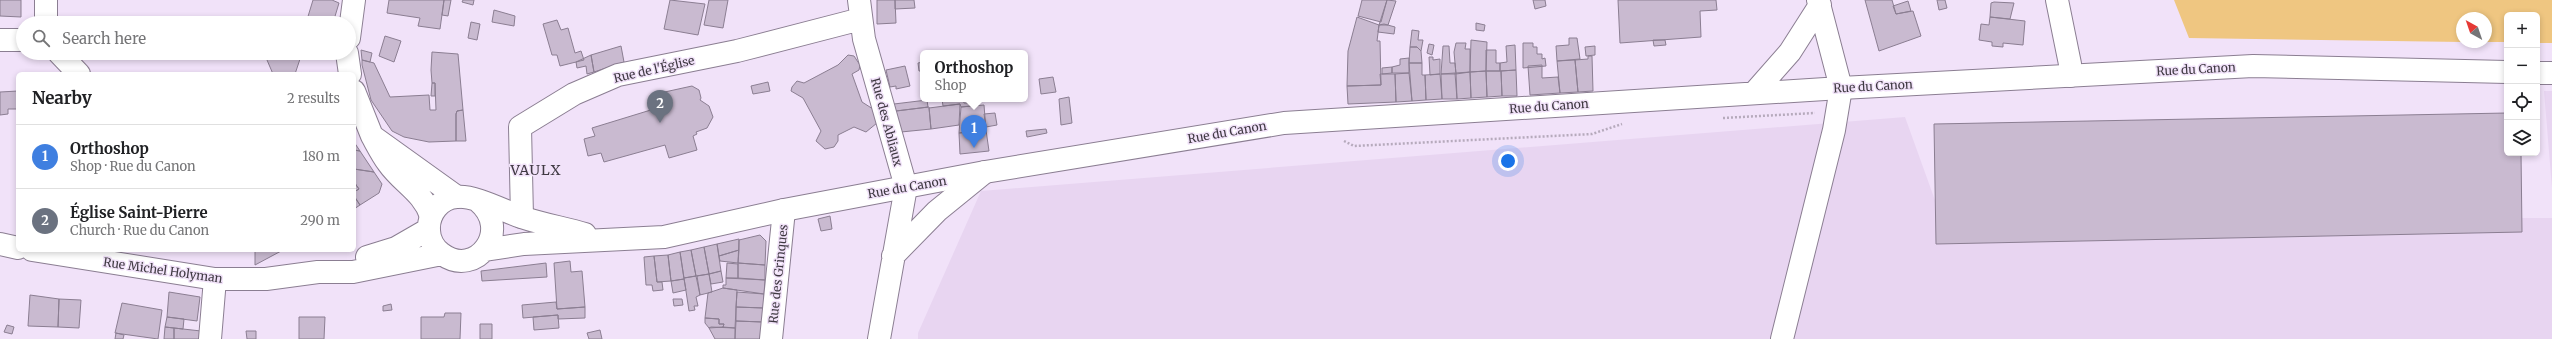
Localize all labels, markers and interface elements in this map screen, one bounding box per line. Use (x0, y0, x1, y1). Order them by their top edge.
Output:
north arrow (2456, 12, 2492, 48)
map controls (2504, 12, 2540, 156)
button: + (2504, 12, 2540, 48)
search box (16, 16, 356, 60)
icon: search (30, 27, 52, 49)
text: Search here (62, 29, 146, 48)
button: − (2504, 48, 2540, 84)
popup (920, 50, 1028, 102)
street label: Rue de l'Église (612, 52, 696, 86)
text: Orthoshop (935, 58, 1013, 77)
street label: Rue du Canon (2156, 59, 2236, 79)
street label: Rue des Abliaux (868, 76, 906, 169)
street label: Rue du Canon (1833, 76, 1913, 96)
text: Shop (935, 77, 966, 94)
button: locate (2504, 84, 2540, 120)
text: Nearby (32, 87, 92, 109)
text: 2 results (287, 90, 340, 107)
pin: 2 (647, 90, 673, 123)
street label: Rue du Canon (1509, 96, 1589, 116)
pin: 1 (961, 115, 987, 148)
street label: Rue du Canon (1186, 118, 1268, 146)
button: layers (2504, 120, 2540, 156)
text: Orthoshop (70, 139, 149, 158)
text: 1 (42, 148, 48, 165)
text: 180 m (302, 148, 340, 165)
your location (1498, 151, 1518, 171)
text: Shop · Rue du Canon (70, 158, 196, 175)
district label: VAULX (509, 161, 562, 179)
street label: Rue du Canon (866, 173, 948, 201)
text: Église Saint-Pierre (70, 203, 208, 222)
text: 2 (41, 212, 49, 229)
text: 290 m (300, 212, 340, 229)
text: Church · Rue du Canon (70, 222, 209, 239)
street label: Rue des Grinques (765, 223, 791, 324)
street label: Rue Michel Holyman (102, 254, 224, 286)

